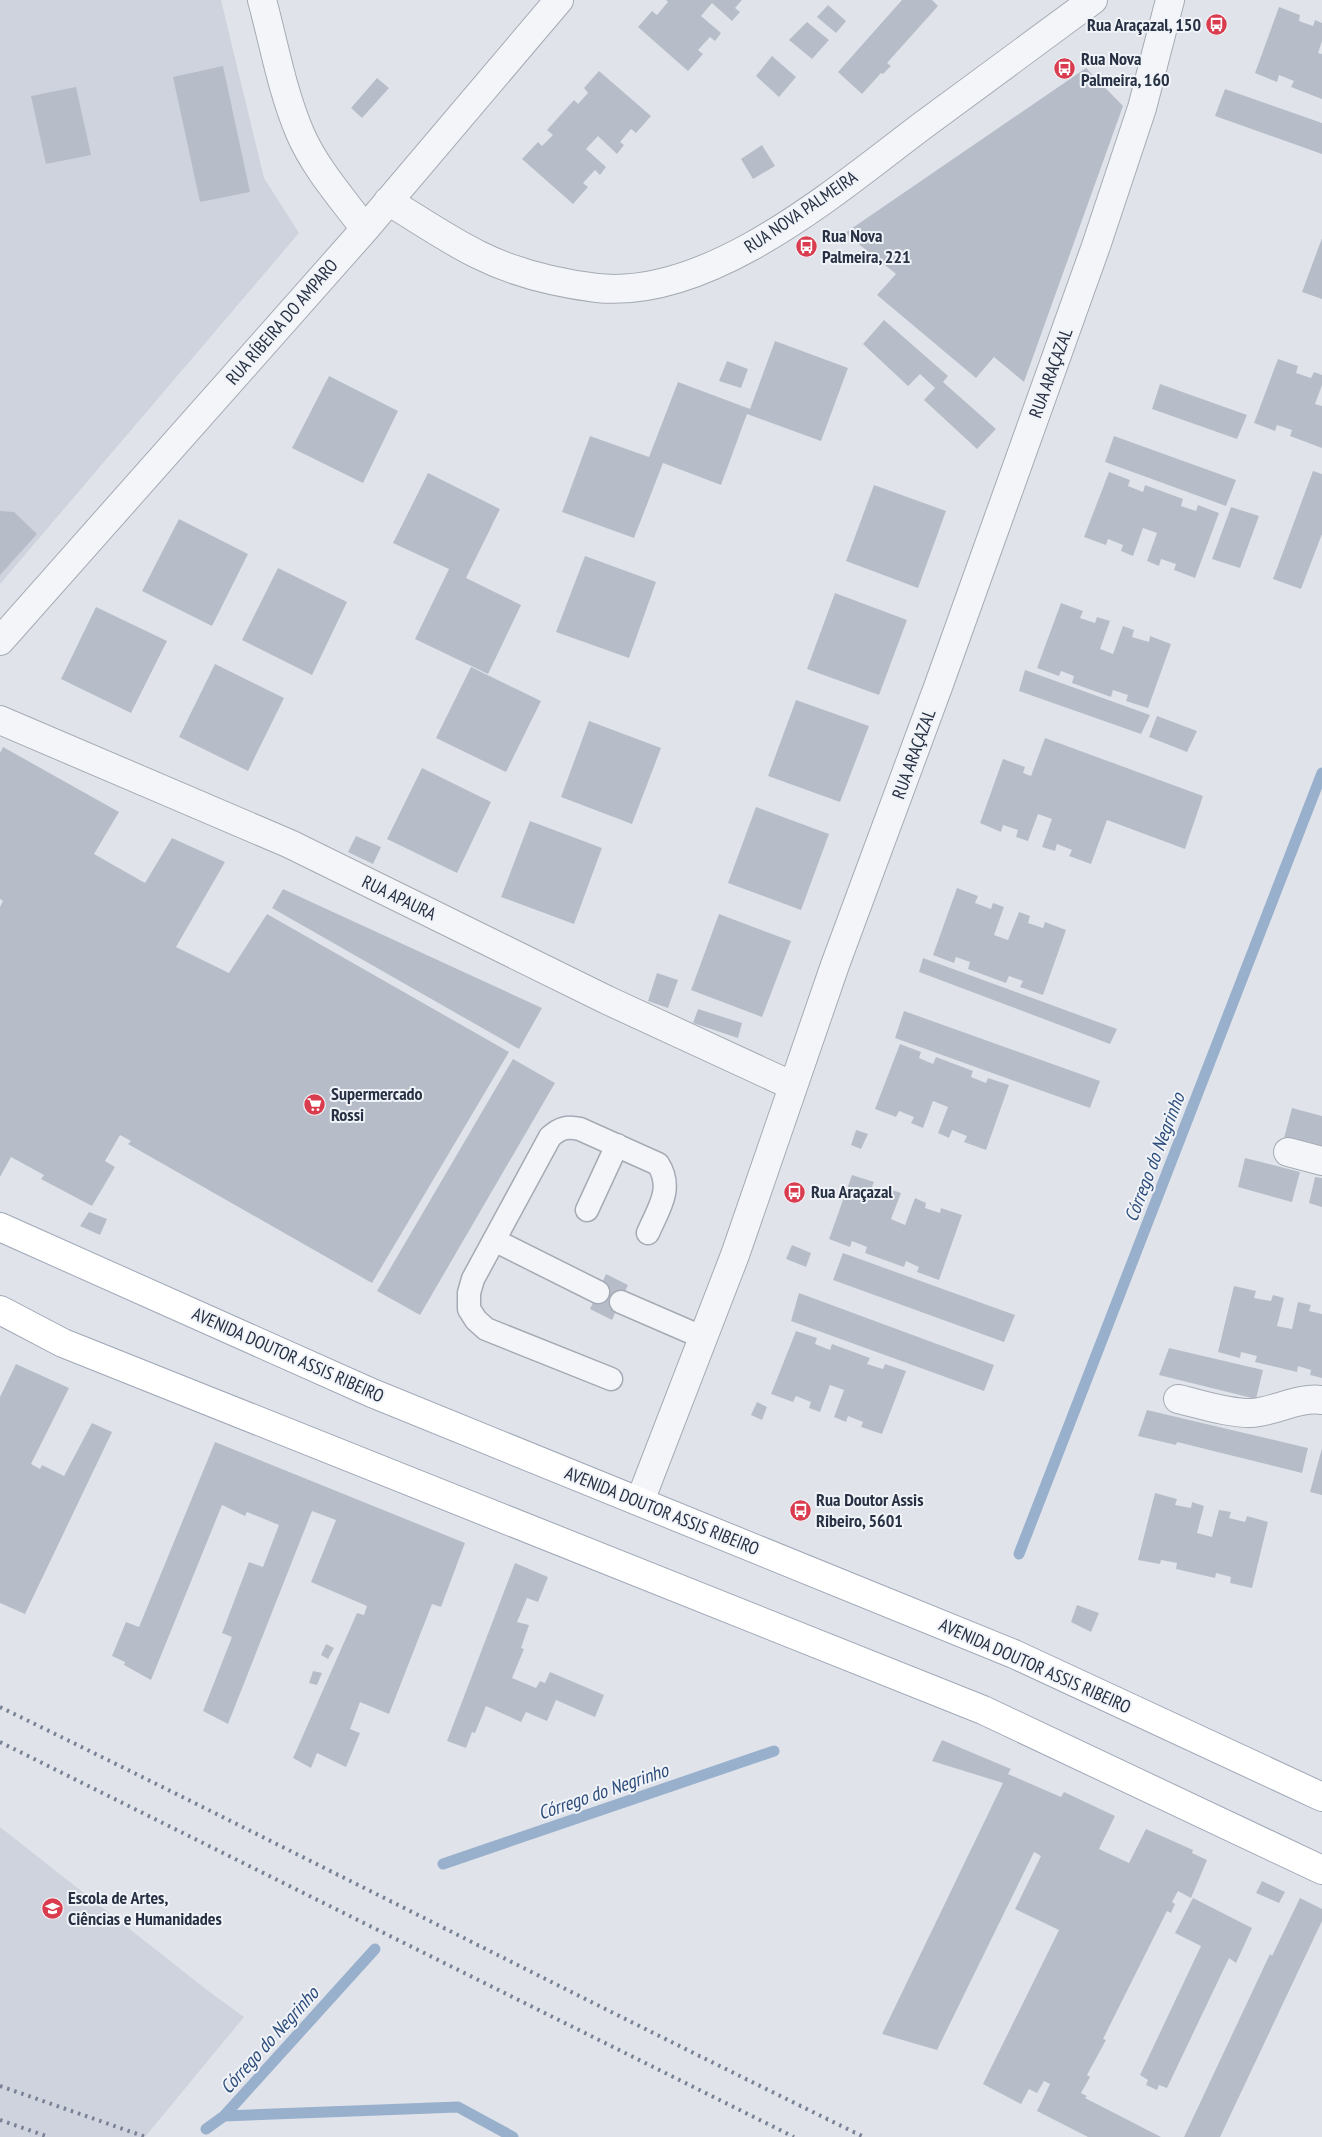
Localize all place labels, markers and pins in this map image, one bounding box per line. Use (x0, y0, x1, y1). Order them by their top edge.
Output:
place label: Rua Araçazal, 150 (1087, 13, 1201, 36)
bus stop icon: Rua Araçazal, 150 (1205, 13, 1229, 37)
place label: Rua Nova Palmeira, 160 (1081, 47, 1170, 91)
bus stop icon: Rua Nova Palmeira, 160 (1053, 57, 1077, 81)
place label: Rua Nova Palmeira, 221 (822, 224, 911, 268)
bus stop icon: Rua Nova Palmeira, 221 (794, 234, 818, 258)
place label: Supermercado Rossi (331, 1082, 423, 1126)
supermarket icon: Supermercado Rossi (303, 1092, 327, 1116)
bus stop icon: Rua Araçazal (783, 1180, 807, 1204)
place label: Rua Araçazal (811, 1180, 893, 1203)
place label: Rua Doutor Assis Ribeiro, 5601 (816, 1488, 923, 1532)
bus stop icon: Rua Doutor Assis Ribeiro, 5601 (788, 1498, 812, 1522)
place label: Escola de Artes, Ciências e Humanidades (68, 1886, 222, 1930)
school or university icon: Escola de Artes, Ciências e Humanidades (40, 1896, 64, 1920)

